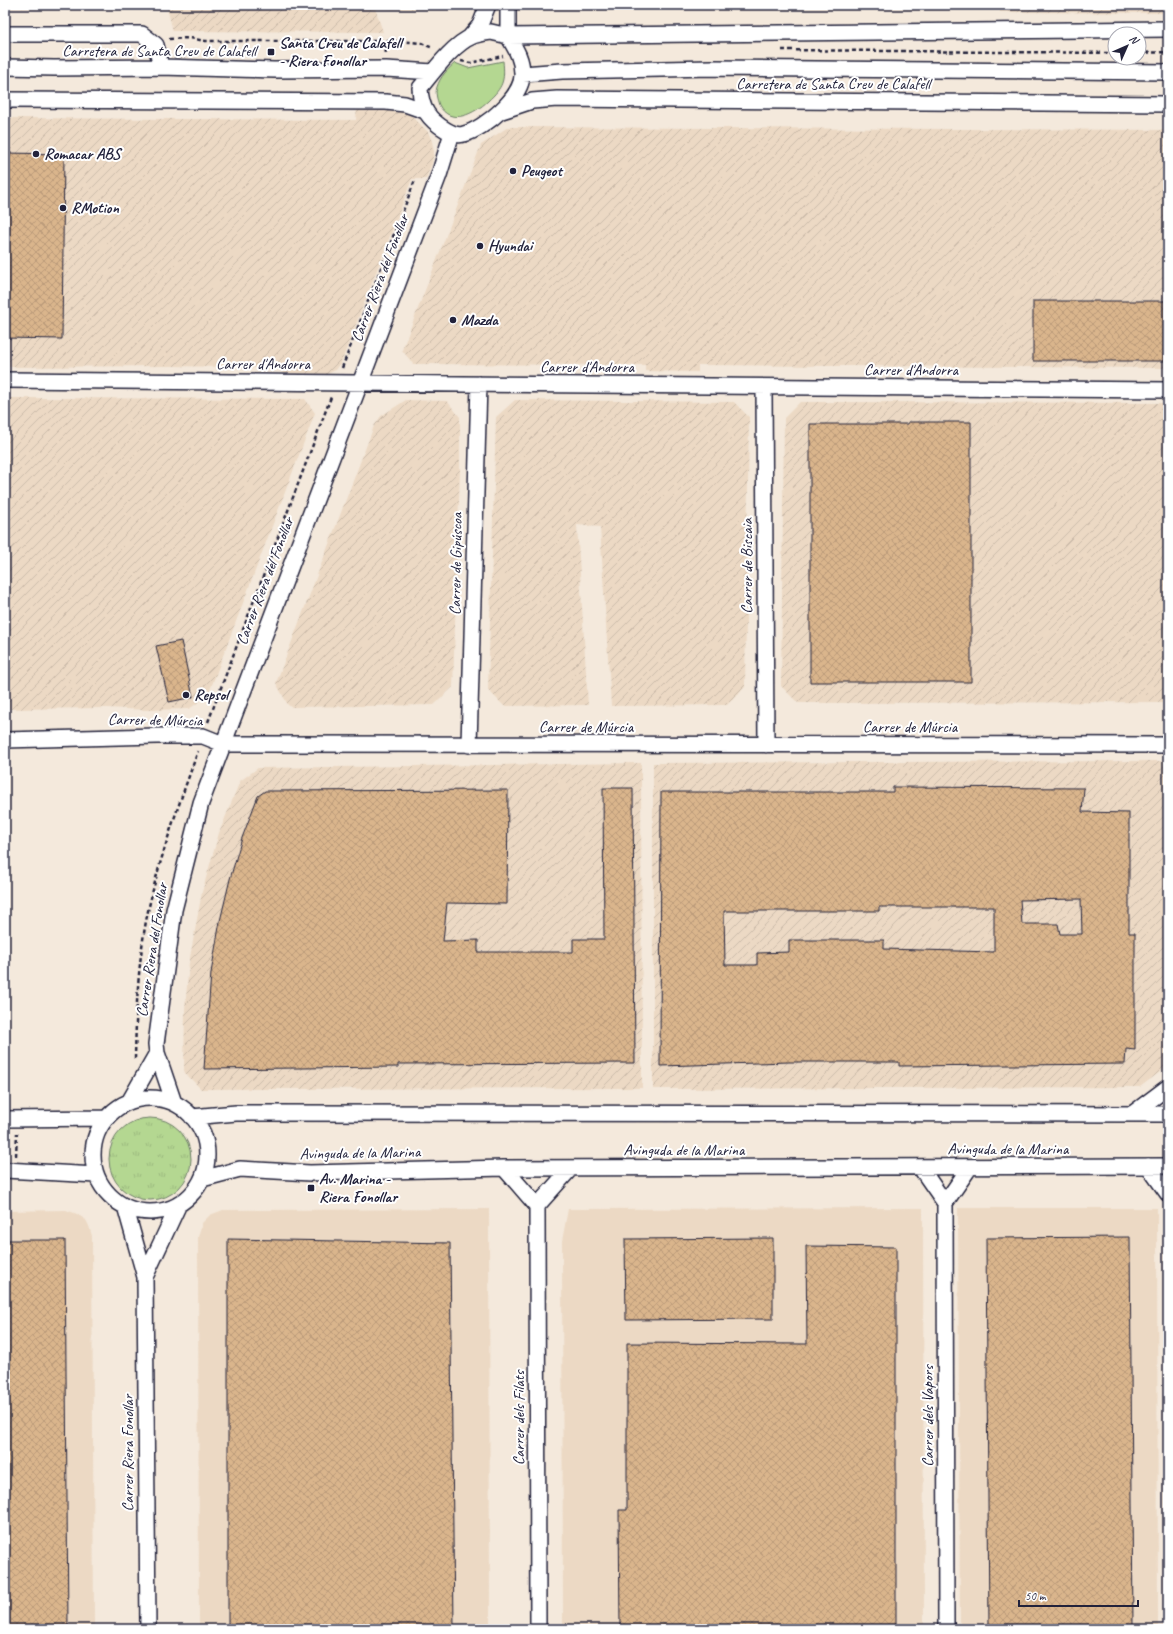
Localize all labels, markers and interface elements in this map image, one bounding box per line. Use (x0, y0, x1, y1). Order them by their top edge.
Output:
north arrow (1107, 26, 1147, 66)
text: N (1127, 32, 1143, 48)
place label: Santa Creu de Calafell - Riera Fonollar (279, 33, 405, 71)
street label: Carretera de Santa Creu de Calafell (62, 41, 259, 61)
marker: Santa Creu de Calafell - Riera Fonollar (266, 47, 276, 57)
street label: Carretera de Santa Creu de Calafell (736, 74, 933, 94)
place label: Romacar ABS (44, 144, 123, 164)
marker: Romacar ABS (31, 149, 41, 159)
place label: Peugeot (521, 161, 563, 181)
marker: Peugeot (508, 166, 518, 176)
place label: RMotion (71, 198, 119, 218)
marker: RMotion (58, 203, 68, 213)
street label: Carrer Riera del Fonollar (346, 209, 414, 345)
place label: Hyundai (488, 236, 535, 256)
marker: Hyundai (475, 241, 485, 251)
place label: Mazda (461, 310, 499, 330)
marker: Mazda (448, 315, 458, 325)
street label: Carrer d'Andorra (216, 354, 312, 374)
street label: Carrer d'Andorra (540, 357, 636, 377)
street label: Carrer d'Andorra (864, 360, 960, 380)
street label: Carrer de Gipúscoa (445, 511, 467, 615)
street label: Carrer Riera del Fonollar (231, 512, 299, 648)
street label: Carrer de Biscaia (737, 517, 757, 614)
place label: Repsol (194, 685, 231, 705)
marker: Repsol (181, 690, 191, 700)
street label: Carrer de Múrcia (108, 709, 204, 731)
street label: Carrer de Múrcia (539, 717, 635, 737)
street label: Carrer de Múrcia (863, 717, 959, 737)
street label: Carrer Riera del Fonollar (132, 880, 173, 1018)
street label: Avinguda de la Marina (948, 1139, 1070, 1159)
street label: Avinguda de la Marina (624, 1140, 746, 1160)
street label: Avinguda de la Marina (299, 1142, 422, 1164)
place label: Av. Marina - Riera Fonollar (319, 1169, 399, 1207)
marker: Av. Marina - Riera Fonollar (306, 1183, 316, 1193)
street label: Carrer dels Vapors (918, 1364, 938, 1467)
street label: Carrer dels Filats (509, 1369, 529, 1465)
street label: Carrer Riera Fonollar (118, 1393, 138, 1511)
scale bar (1019, 1582, 1138, 1608)
text: 50 m (1025, 1588, 1047, 1604)

